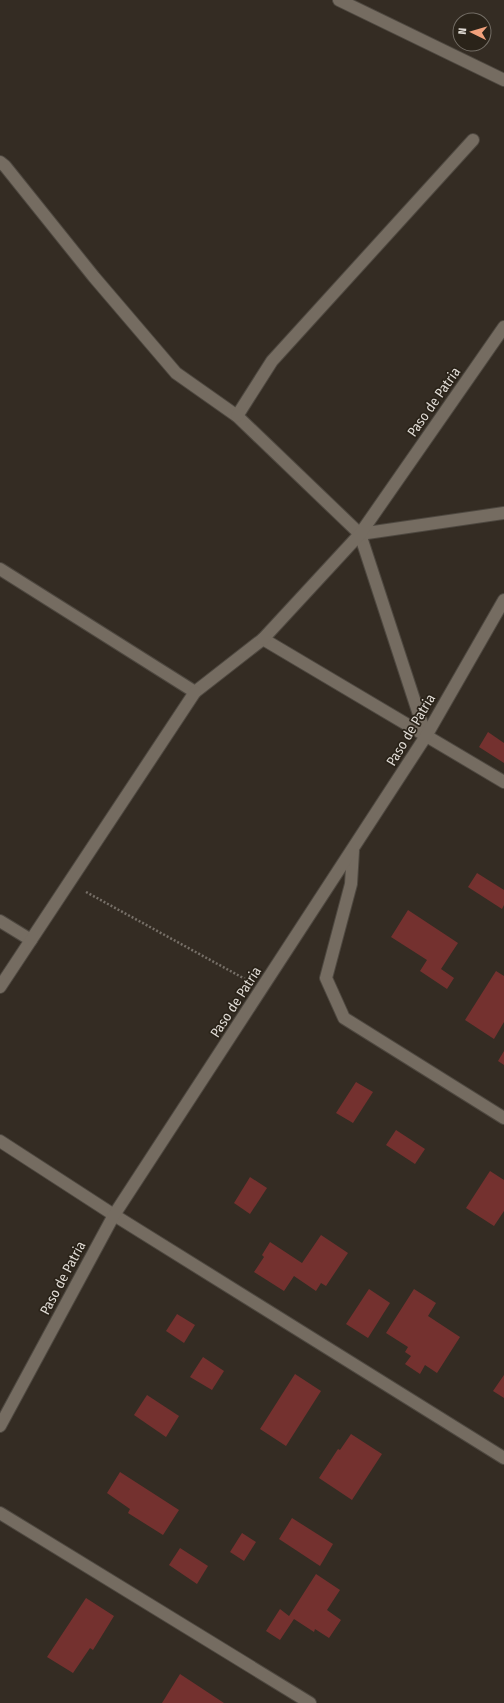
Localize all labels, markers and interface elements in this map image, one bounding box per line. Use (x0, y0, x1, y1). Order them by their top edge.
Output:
north arrow (452, 12, 492, 52)
text: N (456, 27, 469, 35)
street label: Paso de Patria (404, 364, 464, 440)
street label: Paso de Patria (383, 691, 439, 769)
street label: Paso de Patria (207, 963, 265, 1041)
street label: Paso de Patria (36, 1238, 90, 1318)

